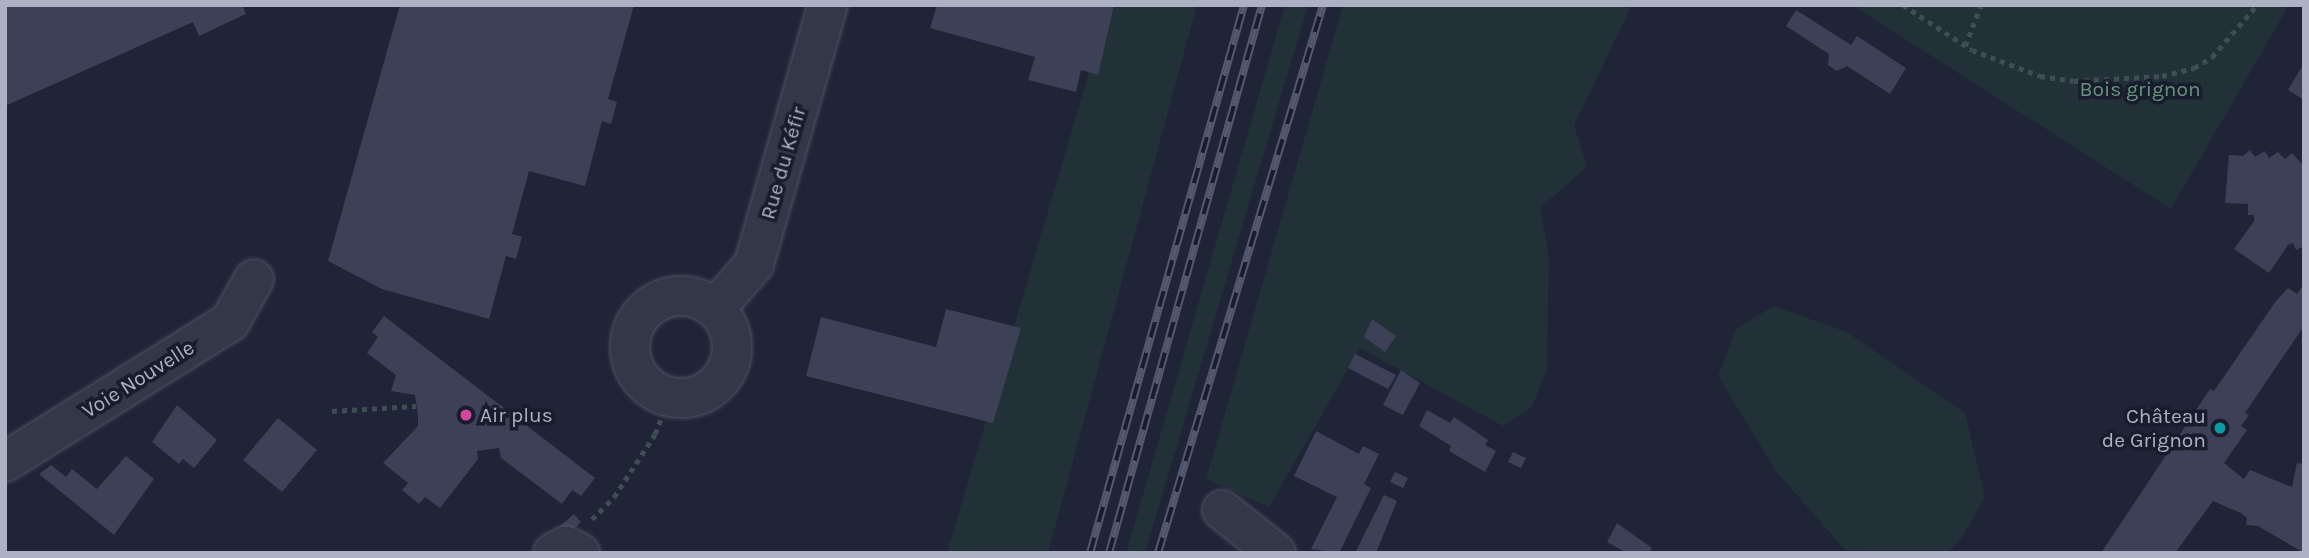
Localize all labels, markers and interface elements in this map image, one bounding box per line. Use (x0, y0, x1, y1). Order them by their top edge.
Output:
park label: Bois grignon (2079, 76, 2201, 102)
street label: Rue du Kéfir (755, 104, 811, 222)
street label: Voie Nouvelle (77, 335, 199, 423)
place label: Air plus (480, 402, 553, 428)
place label: Château de Grignon (2102, 403, 2206, 453)
marker: Air plus (458, 407, 474, 423)
marker: Château de Grignon (2212, 420, 2228, 436)

